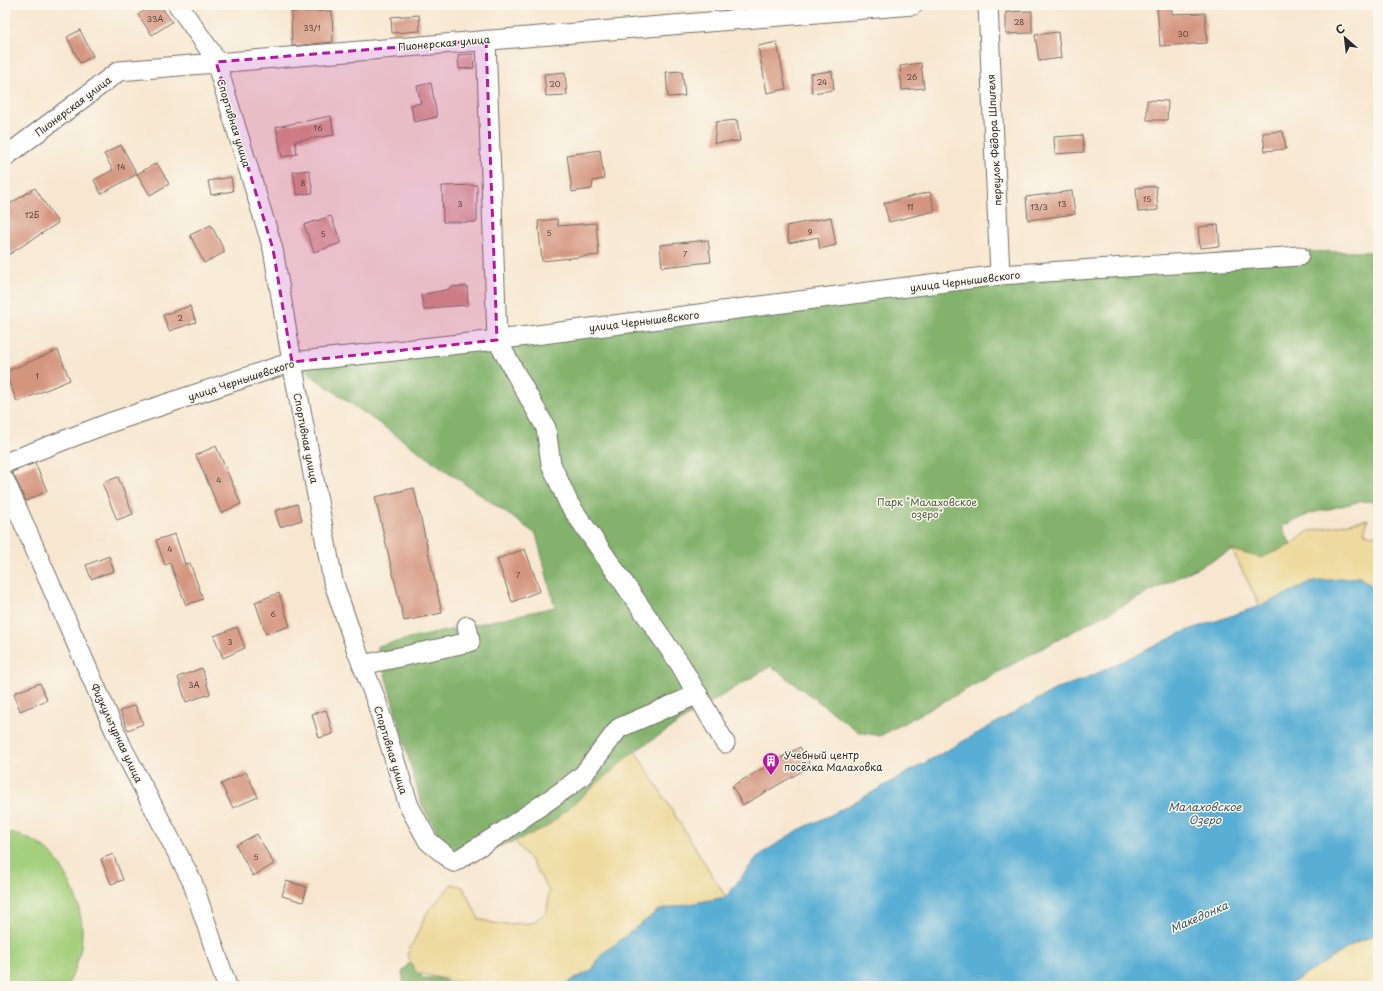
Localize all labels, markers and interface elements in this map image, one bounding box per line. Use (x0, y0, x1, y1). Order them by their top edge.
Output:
house number: 33А (147, 13, 163, 25)
house number: 28 (1014, 16, 1024, 28)
north arrow (1325, 18, 1365, 58)
text: С (1332, 19, 1348, 38)
house number: 33/1 (303, 22, 321, 34)
house number: 30 (1177, 28, 1189, 40)
street label: Пионерская улица (397, 31, 491, 54)
street label: Пионерская улица (31, 71, 115, 139)
house number: 26 (907, 71, 918, 83)
street label: переулок Фёдора Шпигеля (983, 74, 1005, 206)
house number: 24 (817, 76, 827, 88)
street label: Спортивная улица (214, 77, 255, 170)
house number: 20 (549, 78, 561, 90)
house number: 16 (313, 122, 323, 134)
house number: 14 (117, 161, 125, 173)
house number: 8 (301, 177, 306, 189)
house number: 15 (1143, 193, 1151, 205)
house number: 3 (457, 198, 463, 210)
house number: 13 (1058, 198, 1066, 210)
house number: 11 (907, 201, 913, 213)
house number: 13/3 (1030, 201, 1048, 213)
house number: 12Б (25, 209, 39, 221)
house number: 9 (808, 226, 813, 238)
house number: 5 (546, 227, 552, 239)
house number: 5 (320, 228, 326, 240)
house number: 7 (683, 248, 688, 260)
street label: улица Чернышевского (909, 266, 1021, 295)
street label: улица Чернышевского (588, 306, 700, 335)
house number: 2 (177, 312, 183, 324)
street label: улица Чернышевского (186, 355, 296, 404)
house number: 1 (35, 370, 39, 382)
street label: Спортивная улица (290, 391, 323, 485)
house number: 4 (216, 474, 222, 486)
park label: Парк "Малаховское озеро" (877, 494, 977, 521)
house number: 4 (167, 543, 173, 555)
house number: 7 (516, 569, 521, 581)
house number: 6 (270, 608, 276, 620)
house number: 3 (227, 636, 233, 648)
house number: 3А (188, 679, 200, 691)
street label: Физкультурная улица (87, 681, 147, 786)
street label: Спортивная улица (371, 704, 412, 797)
place label: Учебный центр посёлка Малаховка (784, 747, 883, 774)
building icon: Учебный центр посёлка Малаховка (761, 751, 781, 776)
water label: Малаховское Озеро (1168, 798, 1243, 828)
house number: 5 (253, 851, 259, 863)
water label: Македонка (1167, 896, 1231, 937)

